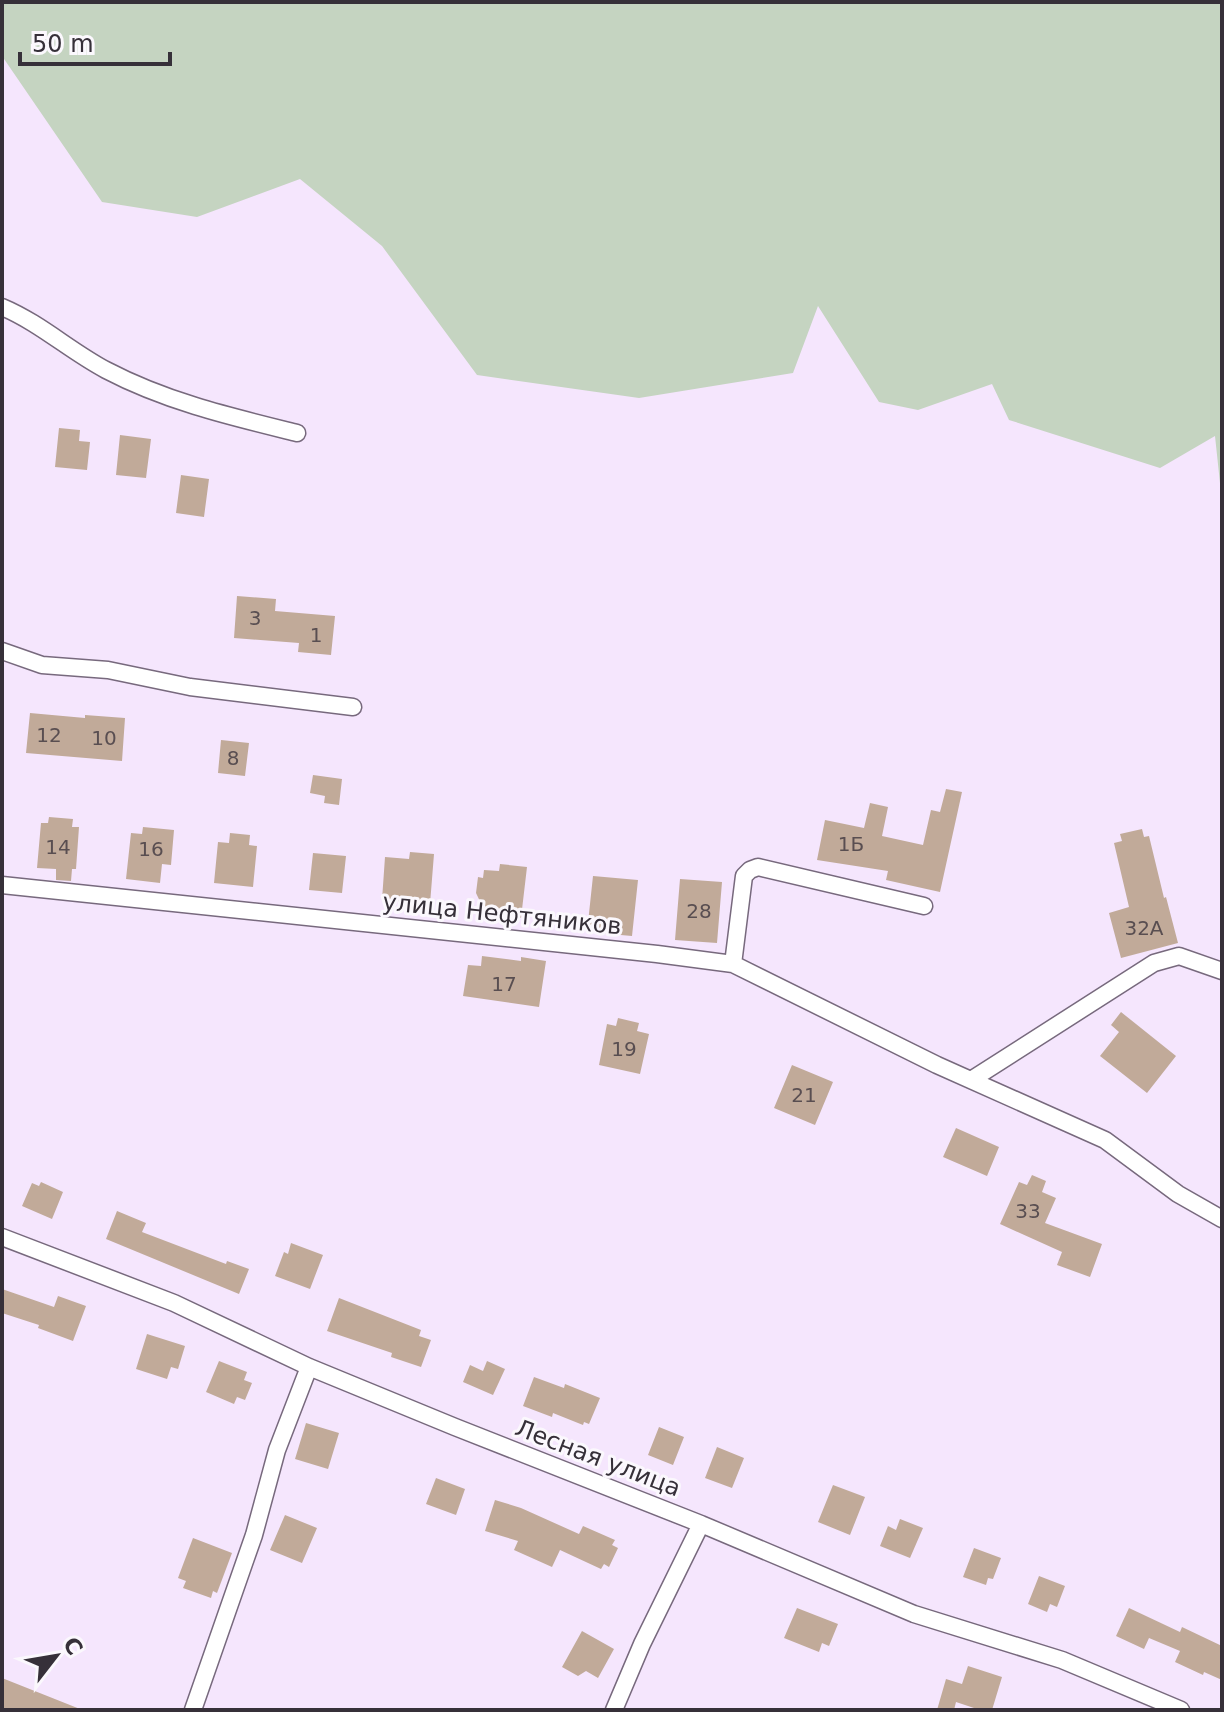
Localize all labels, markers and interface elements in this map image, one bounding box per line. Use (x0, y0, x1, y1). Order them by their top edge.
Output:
scale bar (20, 16, 170, 66)
text: 50 m (32, 30, 94, 58)
house number: 3 (249, 606, 261, 630)
house number: 1 (310, 623, 322, 647)
house number: 12 (36, 723, 62, 747)
house number: 10 (91, 726, 117, 750)
house number: 8 (227, 746, 239, 770)
house number: 1Б (838, 832, 864, 856)
house number: 14 (45, 835, 71, 859)
house number: 16 (138, 837, 164, 861)
street label: улица Нефтяников (381, 888, 623, 940)
house number: 28 (686, 899, 712, 923)
house number: 32А (1124, 916, 1164, 940)
house number: 17 (491, 972, 517, 996)
house number: 19 (611, 1037, 637, 1061)
house number: 21 (791, 1083, 817, 1107)
house number: 33 (1015, 1199, 1041, 1223)
street label: Лесная улица (511, 1414, 685, 1502)
north arrow (16, 1616, 96, 1696)
text: С (58, 1633, 88, 1659)

